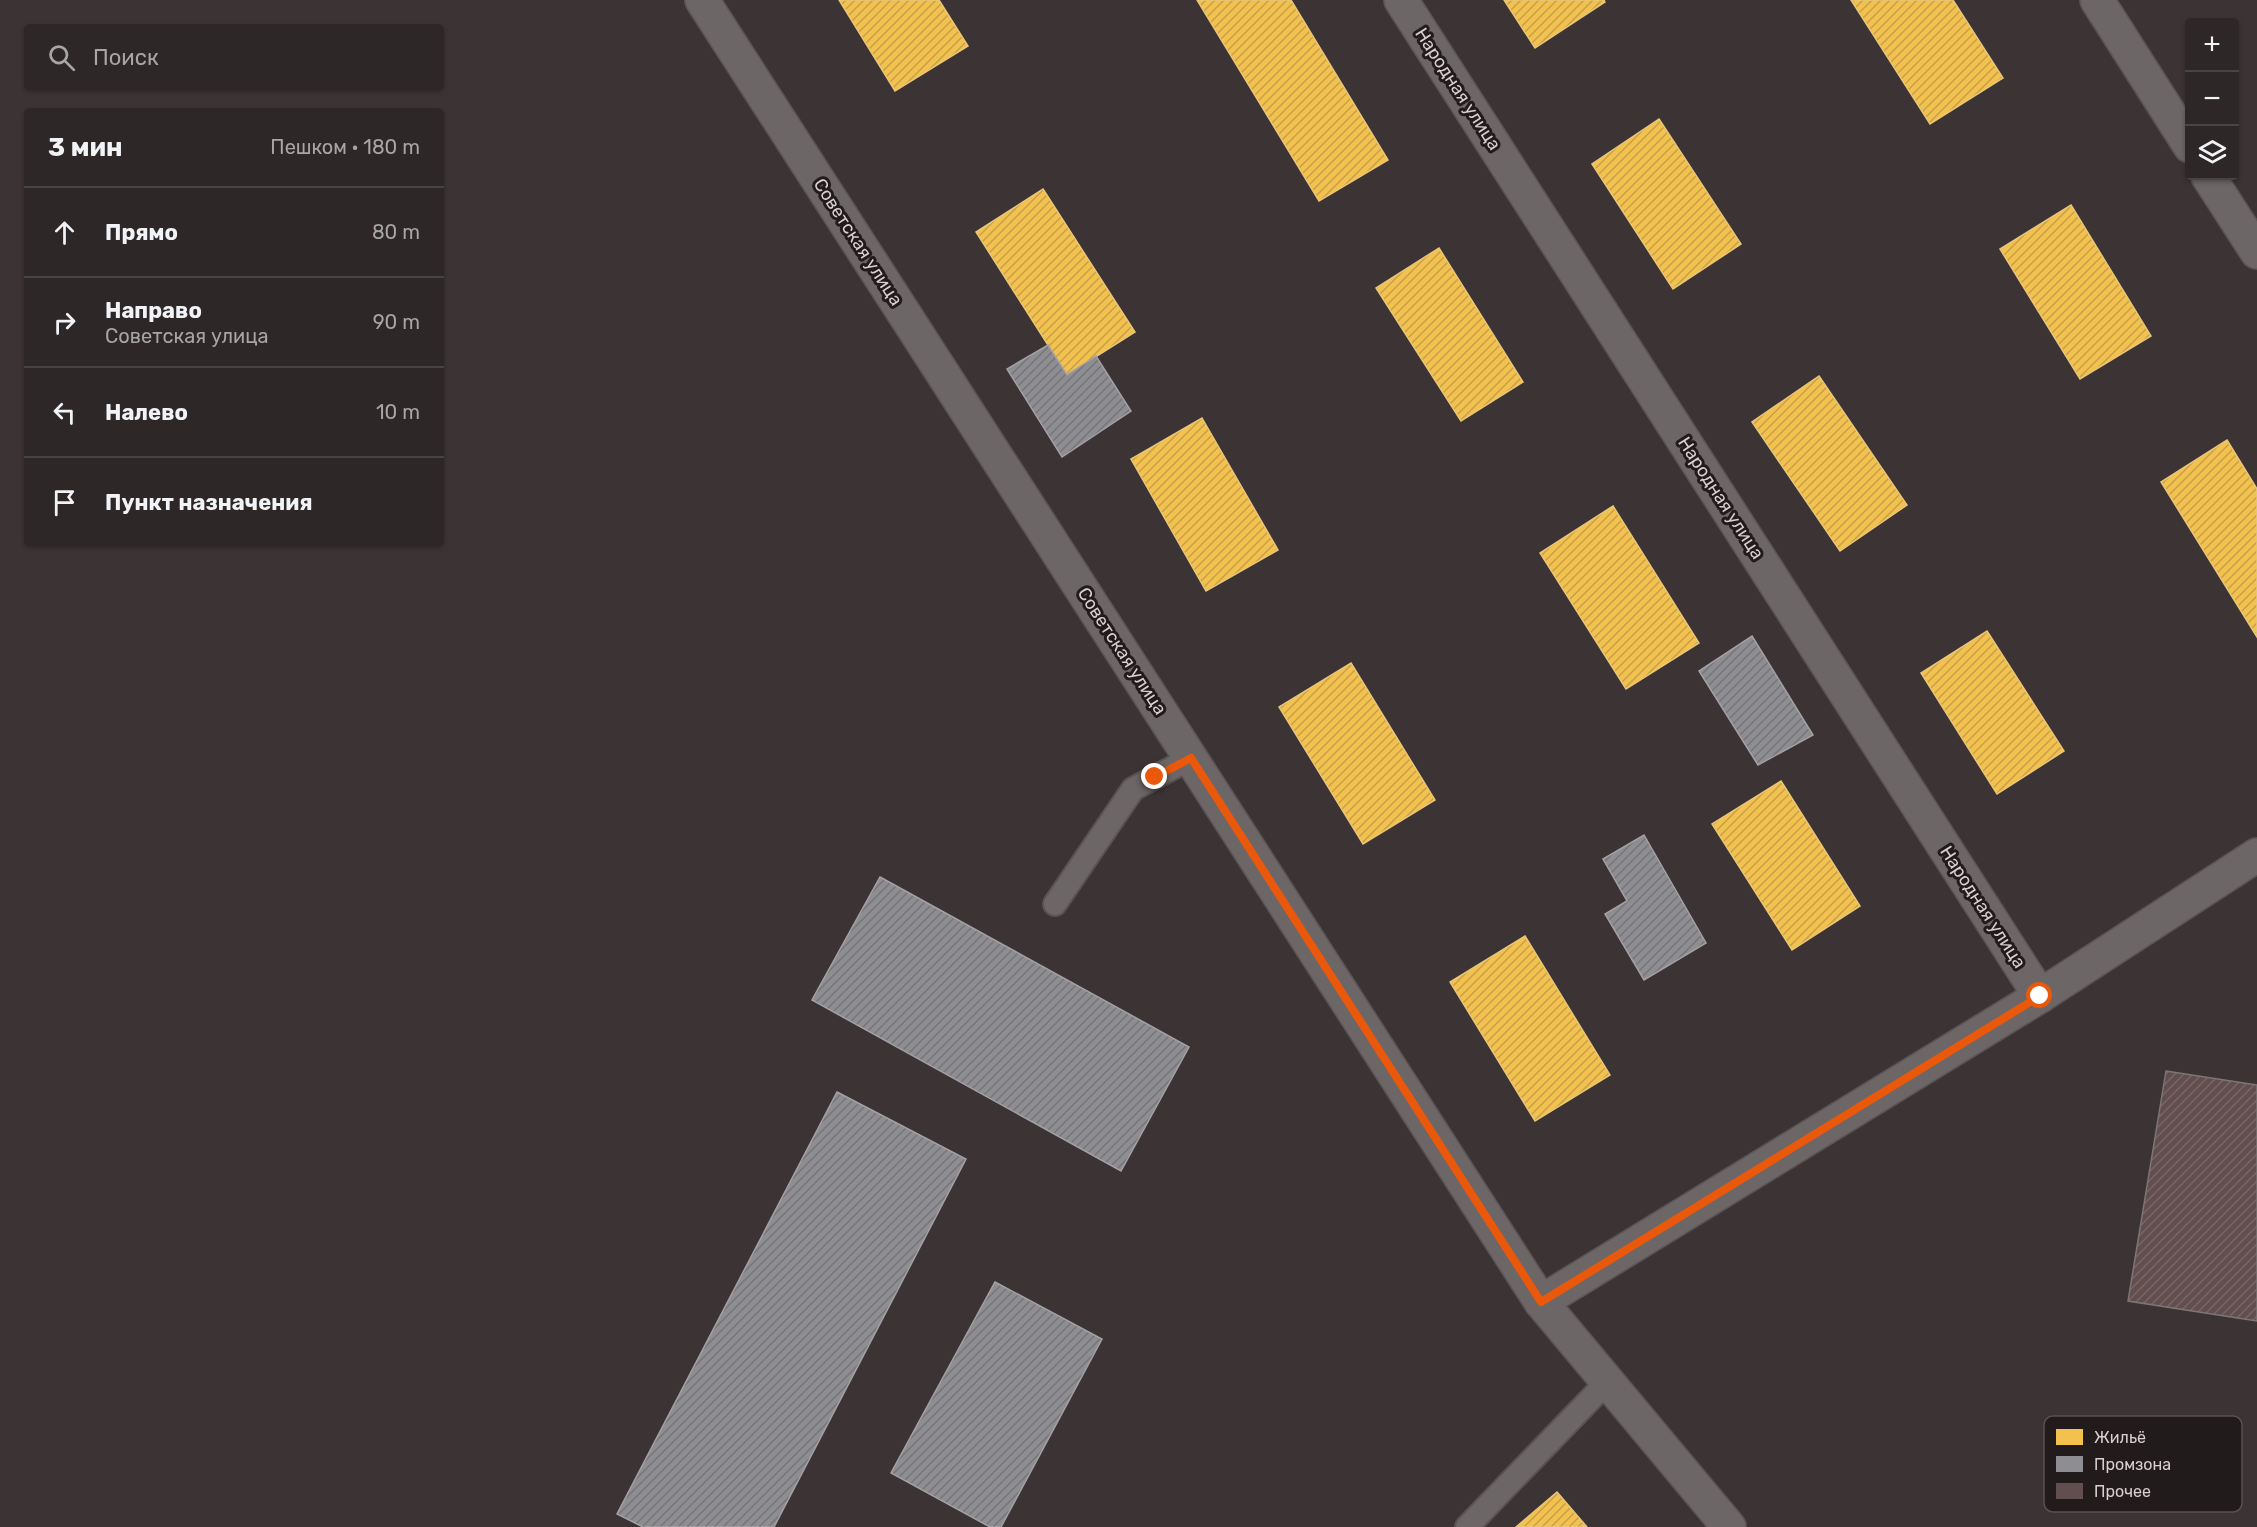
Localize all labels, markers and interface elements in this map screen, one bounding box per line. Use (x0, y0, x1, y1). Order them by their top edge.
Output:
map controls (2185, 18, 2239, 180)
button: + (2185, 18, 2239, 72)
search box (24, 24, 444, 90)
street label: Народная улица (1410, 24, 1506, 154)
icon: search (45, 41, 78, 74)
text: Поиск (93, 44, 159, 71)
button: − (2185, 72, 2239, 126)
button: layers (2185, 126, 2239, 180)
text: 3 мин (48, 132, 123, 163)
text: Пешком · 180 m (270, 135, 420, 159)
street label: Советская улица (809, 174, 907, 310)
icon: ahead (48, 216, 81, 249)
text: Прямо (105, 219, 178, 246)
text: 80 m (372, 220, 420, 244)
text: Направо (105, 297, 202, 324)
icon: right (48, 306, 81, 339)
text: 90 m (373, 310, 420, 334)
text: Советская улица (105, 324, 269, 348)
icon: left (48, 396, 81, 429)
text: Налево (105, 399, 188, 426)
text: 10 m (376, 400, 420, 424)
street label: Народная улица (1673, 433, 1769, 563)
icon: arrive (48, 486, 81, 519)
text: Пункт назначения (105, 489, 313, 516)
street label: Советская улица (1073, 583, 1171, 719)
route end (1141, 763, 1167, 789)
street label: Народная улица (1935, 842, 2031, 972)
route start (2026, 982, 2052, 1008)
legend (2044, 1416, 2242, 1512)
text: Жильё (2094, 1428, 2146, 1447)
text: Промзона (2094, 1455, 2171, 1474)
text: Прочее (2094, 1482, 2151, 1501)

